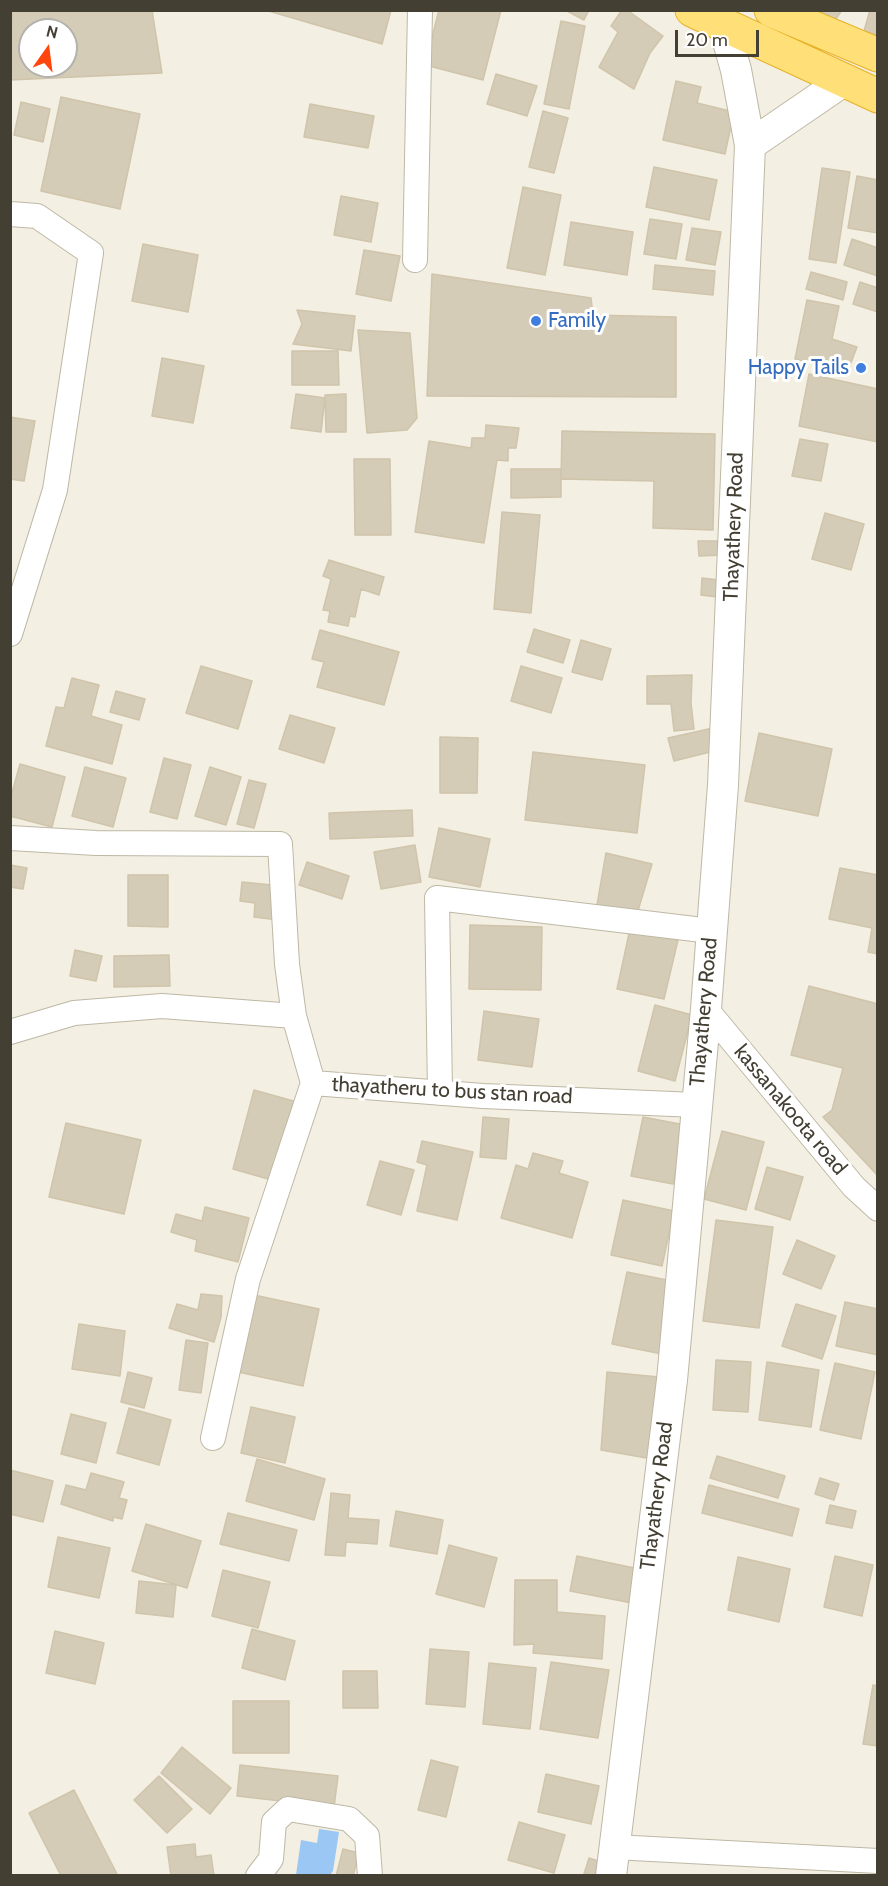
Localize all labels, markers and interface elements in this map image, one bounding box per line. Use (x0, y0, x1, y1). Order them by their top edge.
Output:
north arrow (18, 18, 78, 78)
scale bar (678, 18, 762, 56)
text: N (44, 21, 60, 43)
text: 20 m (686, 29, 728, 51)
place label: Family (548, 308, 606, 334)
marker: Family (529, 314, 543, 328)
place label: Happy Tails (748, 355, 849, 381)
marker: Happy Tails (854, 361, 868, 375)
street label: Thayathery Road (719, 452, 749, 602)
street label: Thayathery Road (685, 937, 723, 1087)
street label: kassanakoota road (728, 1040, 852, 1180)
street label: thayatheru to bus stan road (331, 1072, 573, 1110)
street label: Thayathery Road (635, 1420, 679, 1572)

